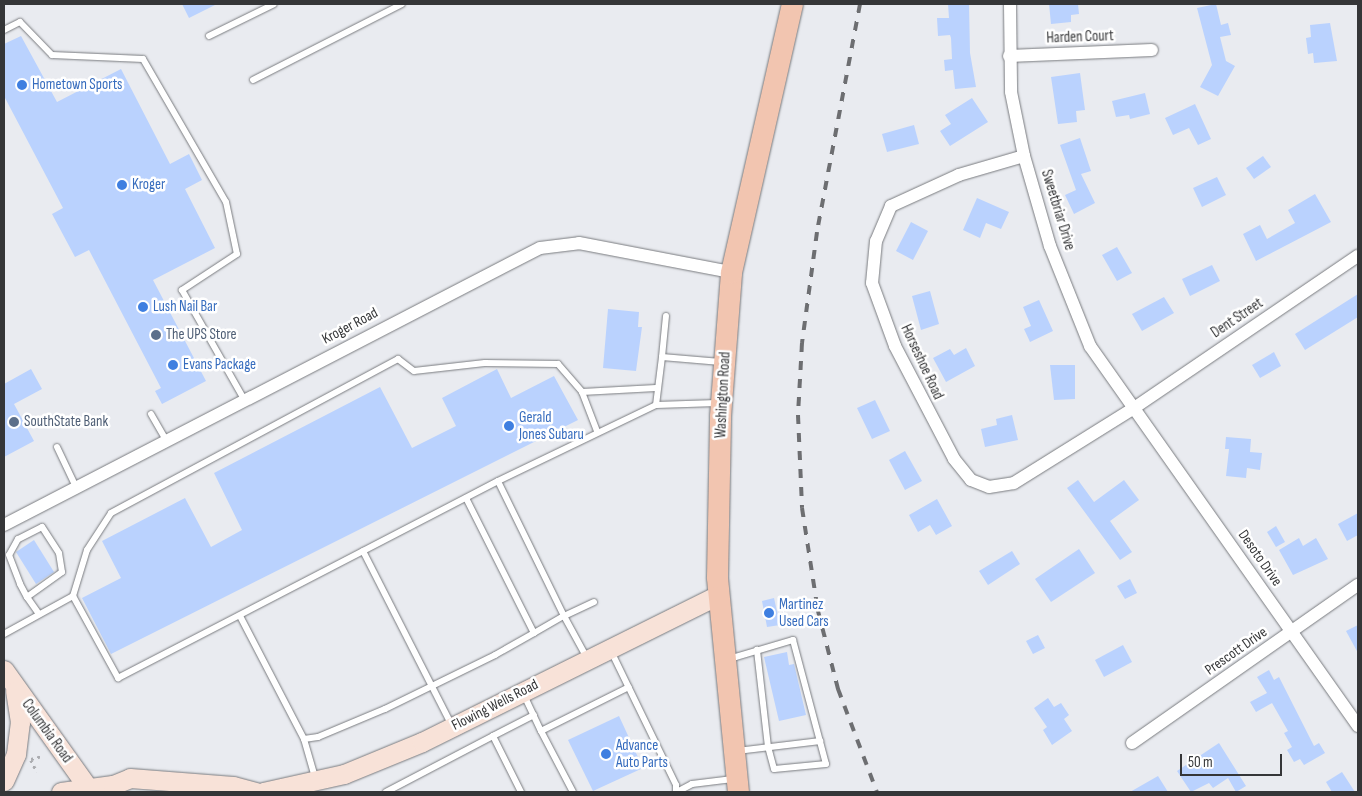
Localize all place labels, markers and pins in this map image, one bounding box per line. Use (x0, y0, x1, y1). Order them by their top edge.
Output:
place label: Hometown Sports (32, 76, 122, 94)
marker: Hometown Sports (16, 79, 28, 91)
place label: Kroger (132, 176, 165, 194)
marker: Kroger (116, 179, 128, 191)
place label: Lush Nail Bar (153, 298, 217, 316)
marker: Lush Nail Bar (137, 301, 149, 313)
place label: The UPS Store (166, 326, 237, 344)
marker: The UPS Store (150, 329, 162, 341)
place label: Evans Package (183, 356, 256, 374)
marker: Evans Package (167, 359, 179, 371)
place label: Gerald Jones Subaru (519, 408, 584, 443)
place label: SouthState Bank (24, 413, 108, 431)
marker: SouthState Bank (8, 416, 20, 428)
marker: Gerald Jones Subaru (503, 420, 515, 432)
place label: Martinez Used Cars (779, 595, 829, 630)
marker: Martinez Used Cars (763, 607, 775, 619)
place label: Advance Auto Parts (616, 736, 668, 771)
marker: Advance Auto Parts (600, 748, 612, 760)

